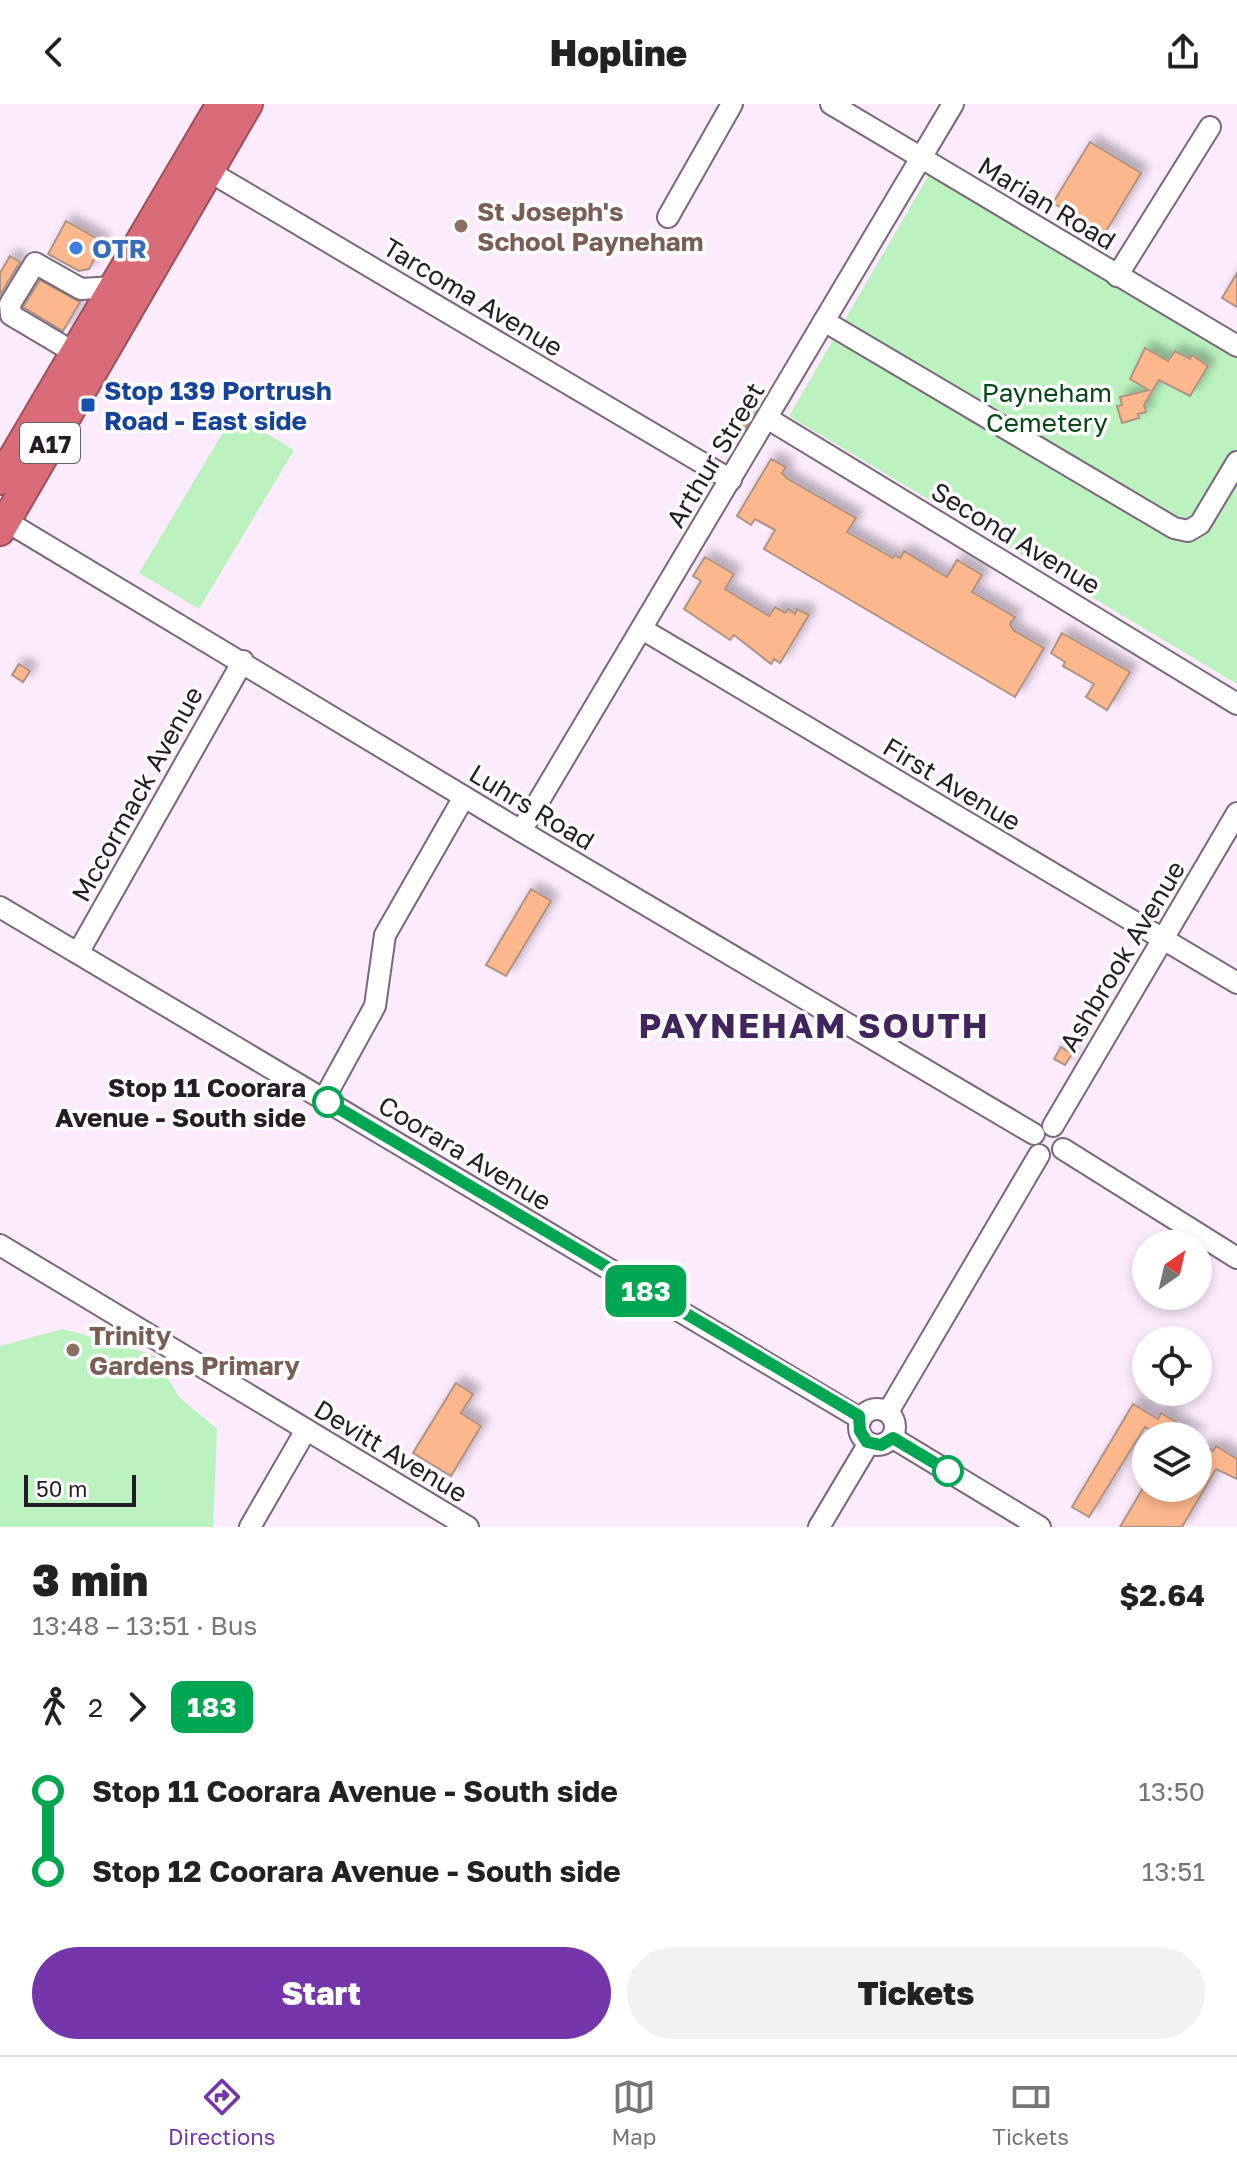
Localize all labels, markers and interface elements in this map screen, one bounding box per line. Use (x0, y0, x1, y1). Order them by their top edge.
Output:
icon: back (32, 30, 76, 74)
icon: share (1161, 30, 1205, 74)
text: Hopline (550, 31, 687, 74)
street label: Marian Road (973, 150, 1121, 256)
place label: St Joseph's School Payneham (477, 196, 703, 257)
marker: St Joseph's School Payneham (452, 217, 470, 235)
street label: Tarcoma Avenue (378, 231, 568, 363)
place label: OTR (92, 233, 147, 264)
marker: OTR (67, 239, 85, 257)
place label: Stop 139 Portrush Road - East side (104, 375, 332, 436)
street label: Arthur Street (660, 377, 770, 533)
park label: Payneham Cemetery (982, 377, 1112, 438)
marker: Stop 139 Portrush Road - East side (79, 396, 97, 414)
road number: A17 (20, 423, 80, 463)
street label: Second Avenue (926, 475, 1106, 601)
street label: Mccormack Avenue (65, 681, 209, 907)
street label: First Avenue (878, 731, 1026, 837)
street label: Luhrs Road (464, 758, 600, 856)
street label: Ashbrook Avenue (1053, 855, 1191, 1057)
district label: PAYNEHAM SOUTH (638, 1005, 990, 1045)
place label: Stop 11 Coorara Avenue - South side (55, 1072, 306, 1133)
marker: Stop 11 Coorara Avenue - South side (313, 1087, 343, 1117)
street label: Coorara Avenue (373, 1089, 557, 1217)
north arrow (1132, 1230, 1212, 1310)
map controls (1132, 1230, 1212, 1502)
line badge: 183 (600, 1265, 692, 1317)
text: 183 (621, 1274, 671, 1307)
place label: Trinity Gardens Primary (89, 1320, 300, 1381)
button: locate (1132, 1326, 1212, 1406)
marker: Trinity Gardens Primary (64, 1341, 82, 1359)
street label: Devitt Avenue (309, 1393, 473, 1509)
button: layers (1132, 1422, 1212, 1502)
unlabelled marker (933, 1456, 963, 1486)
scale bar (24, 1471, 136, 1507)
text: 50 m (36, 1475, 87, 1502)
text: 3 min (32, 1553, 148, 1606)
text: $2.64 (1119, 1577, 1205, 1613)
text: 13:48 – 13:51 · Bus (32, 1610, 257, 1641)
icon: walk (32, 1685, 76, 1729)
icon: forward (115, 1685, 159, 1729)
text: 183 (187, 1690, 237, 1723)
text: 2 (88, 1692, 103, 1723)
text: Stop 11 Coorara Avenue - South side (92, 1773, 618, 1809)
text: 13:50 (1138, 1776, 1205, 1807)
text: Stop 12 Coorara Avenue - South side (92, 1853, 621, 1889)
text: 13:51 (1142, 1856, 1205, 1887)
button: Start (32, 1947, 611, 2039)
button: Tickets (627, 1947, 1205, 2039)
tab: Directions (168, 2075, 275, 2150)
tab: Map (611, 2075, 656, 2150)
tab: Tickets (992, 2075, 1069, 2150)

